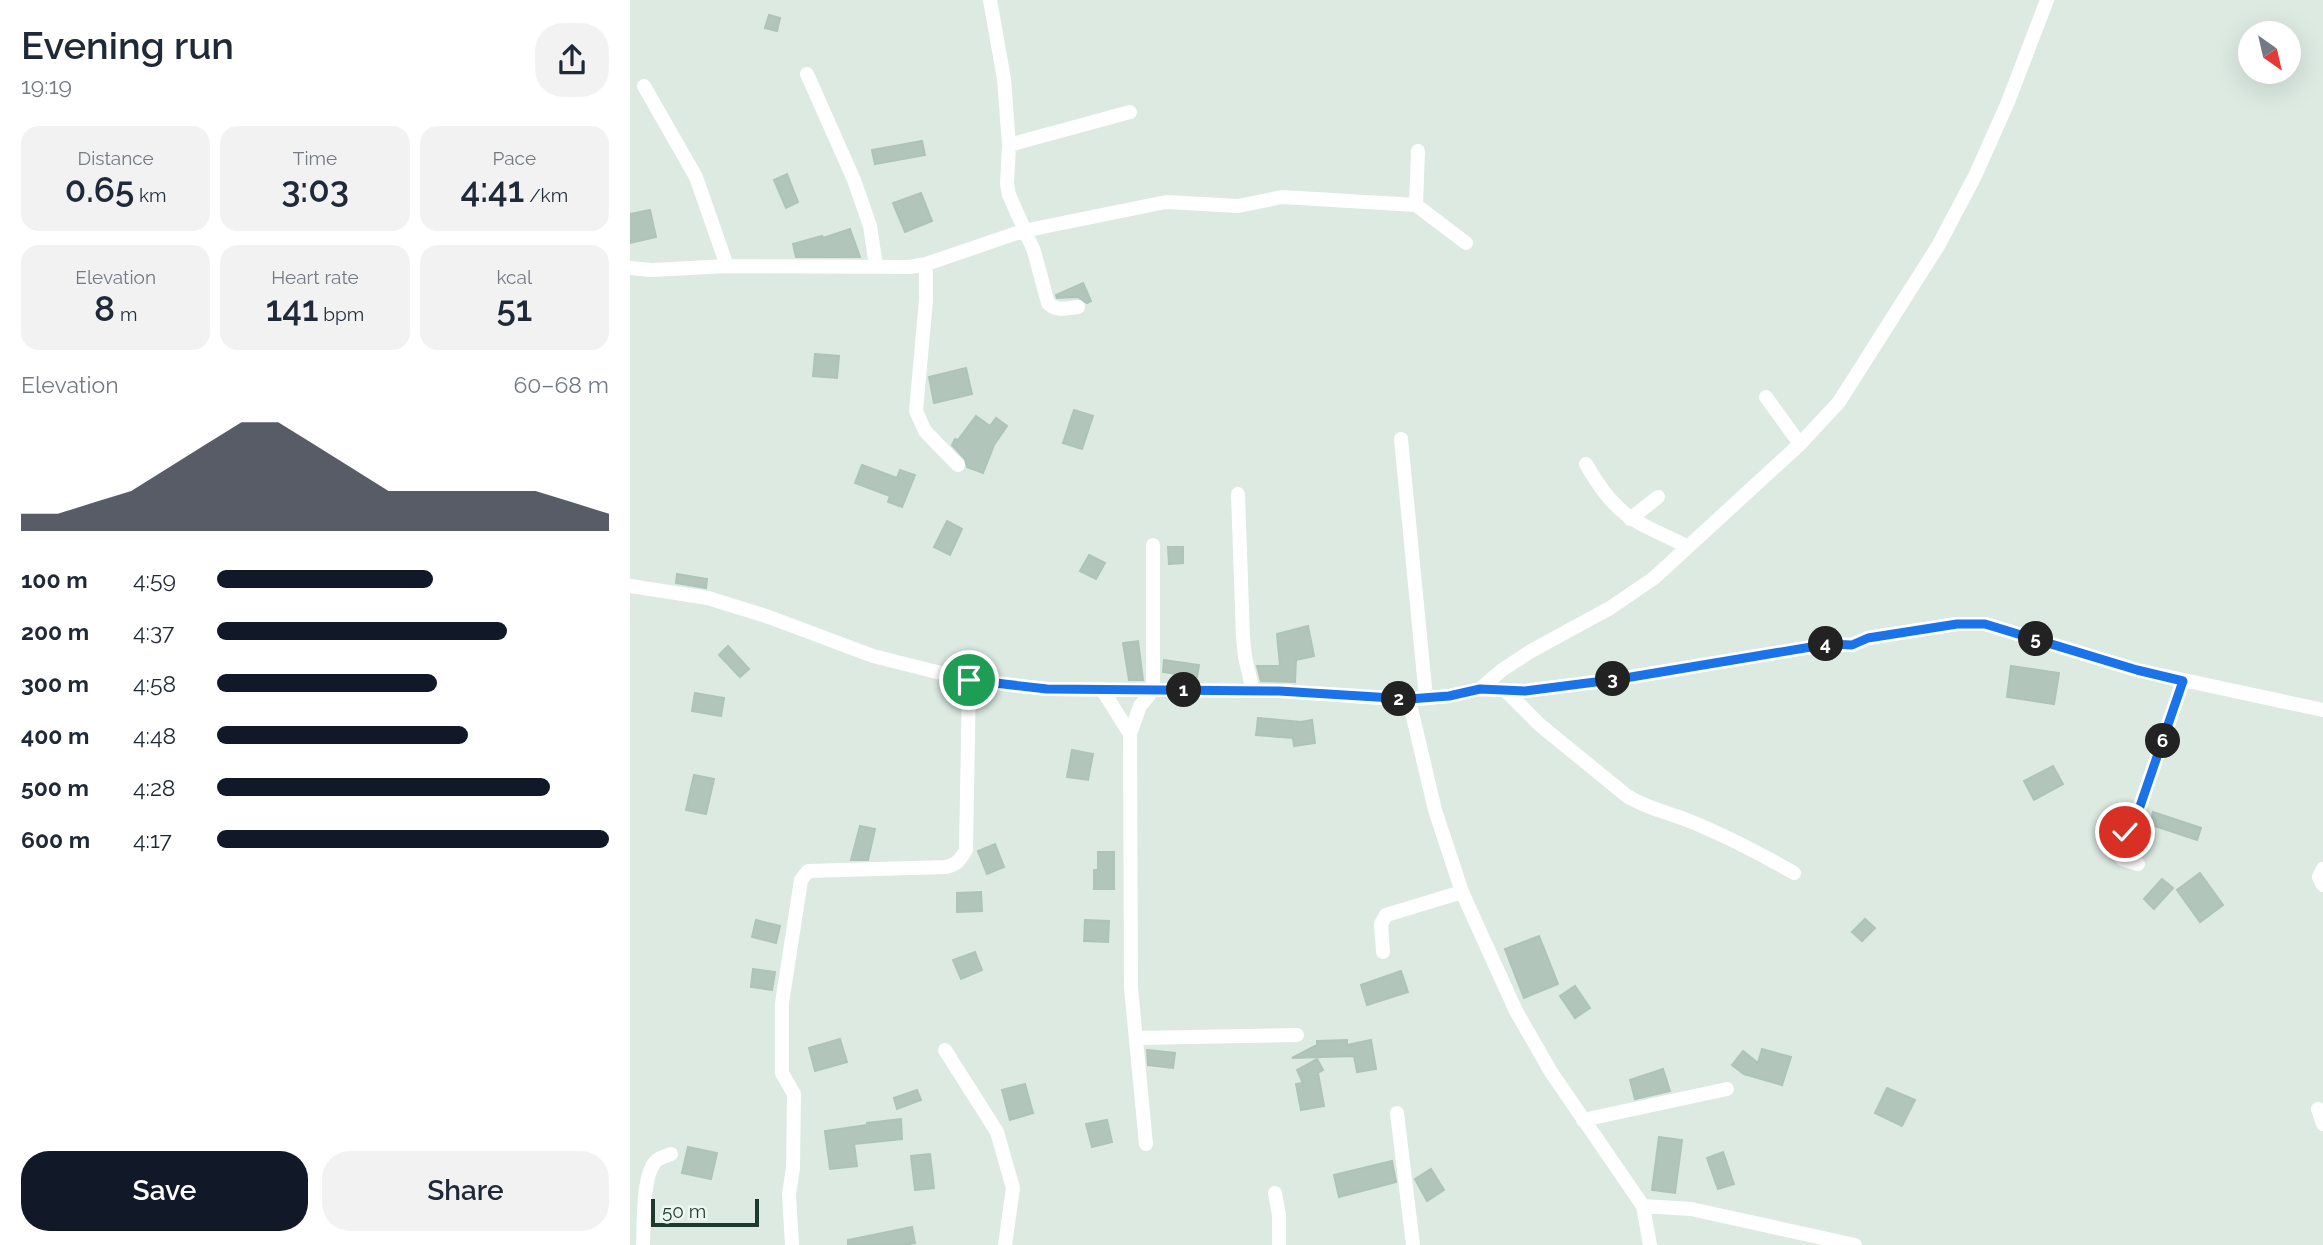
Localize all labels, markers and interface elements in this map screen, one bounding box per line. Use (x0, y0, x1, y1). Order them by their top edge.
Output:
north arrow (2238, 21, 2301, 84)
map controls (2238, 21, 2301, 84)
text: Evening run (21, 23, 234, 68)
button: share (535, 23, 609, 97)
text: 19:19 (21, 72, 72, 99)
text: Distance (78, 147, 154, 169)
text: Time (293, 147, 337, 169)
text: Pace (493, 147, 536, 169)
text: 0.65 (65, 169, 134, 210)
text: 3:03 (281, 169, 349, 210)
text: 4:41 (461, 169, 524, 210)
text: km (134, 184, 167, 206)
text: /km (524, 184, 568, 206)
text: Elevation (75, 266, 156, 288)
text: Heart rate (271, 266, 359, 288)
text: kcal (497, 266, 532, 288)
text: 8 (94, 288, 115, 329)
text: 141 (266, 288, 318, 329)
text: 51 (496, 288, 532, 329)
text: m (115, 303, 137, 325)
text: bpm (318, 303, 364, 325)
text: Elevation (21, 371, 119, 398)
text: 60–68 m (513, 371, 609, 398)
text: 100 m (21, 566, 88, 593)
text: 4:59 (133, 566, 176, 593)
text: 200 m (21, 618, 89, 645)
text: 4:37 (133, 618, 174, 645)
pin: 5 (2018, 622, 2054, 656)
pin: 4 (1808, 626, 1844, 662)
text: 5 (2030, 627, 2041, 649)
text: 4 (1820, 632, 1831, 654)
pin (939, 650, 999, 710)
icon: arrive (950, 661, 988, 699)
pin: 3 (1595, 662, 1630, 696)
text: 3 (1607, 667, 1618, 689)
text: 300 m (21, 670, 89, 697)
text: 4:58 (133, 670, 176, 697)
pin: 1 (1166, 672, 1202, 708)
text: 1 (1179, 678, 1188, 700)
pin: 2 (1382, 682, 1416, 716)
text: 2 (1393, 687, 1404, 709)
text: 400 m (21, 722, 89, 749)
text: 4:48 (133, 722, 176, 749)
pin: 6 (2146, 724, 2180, 758)
text: 6 (2157, 729, 2168, 751)
text: 500 m (21, 774, 89, 801)
text: 4:28 (133, 774, 176, 801)
pin (2095, 802, 2155, 862)
icon: check (2106, 813, 2144, 851)
text: 600 m (21, 826, 90, 853)
text: 4:17 (133, 826, 172, 853)
button: Save (21, 1151, 308, 1231)
button: Share (322, 1151, 609, 1231)
scale bar (651, 1196, 760, 1228)
text: 50 m (662, 1200, 706, 1222)

